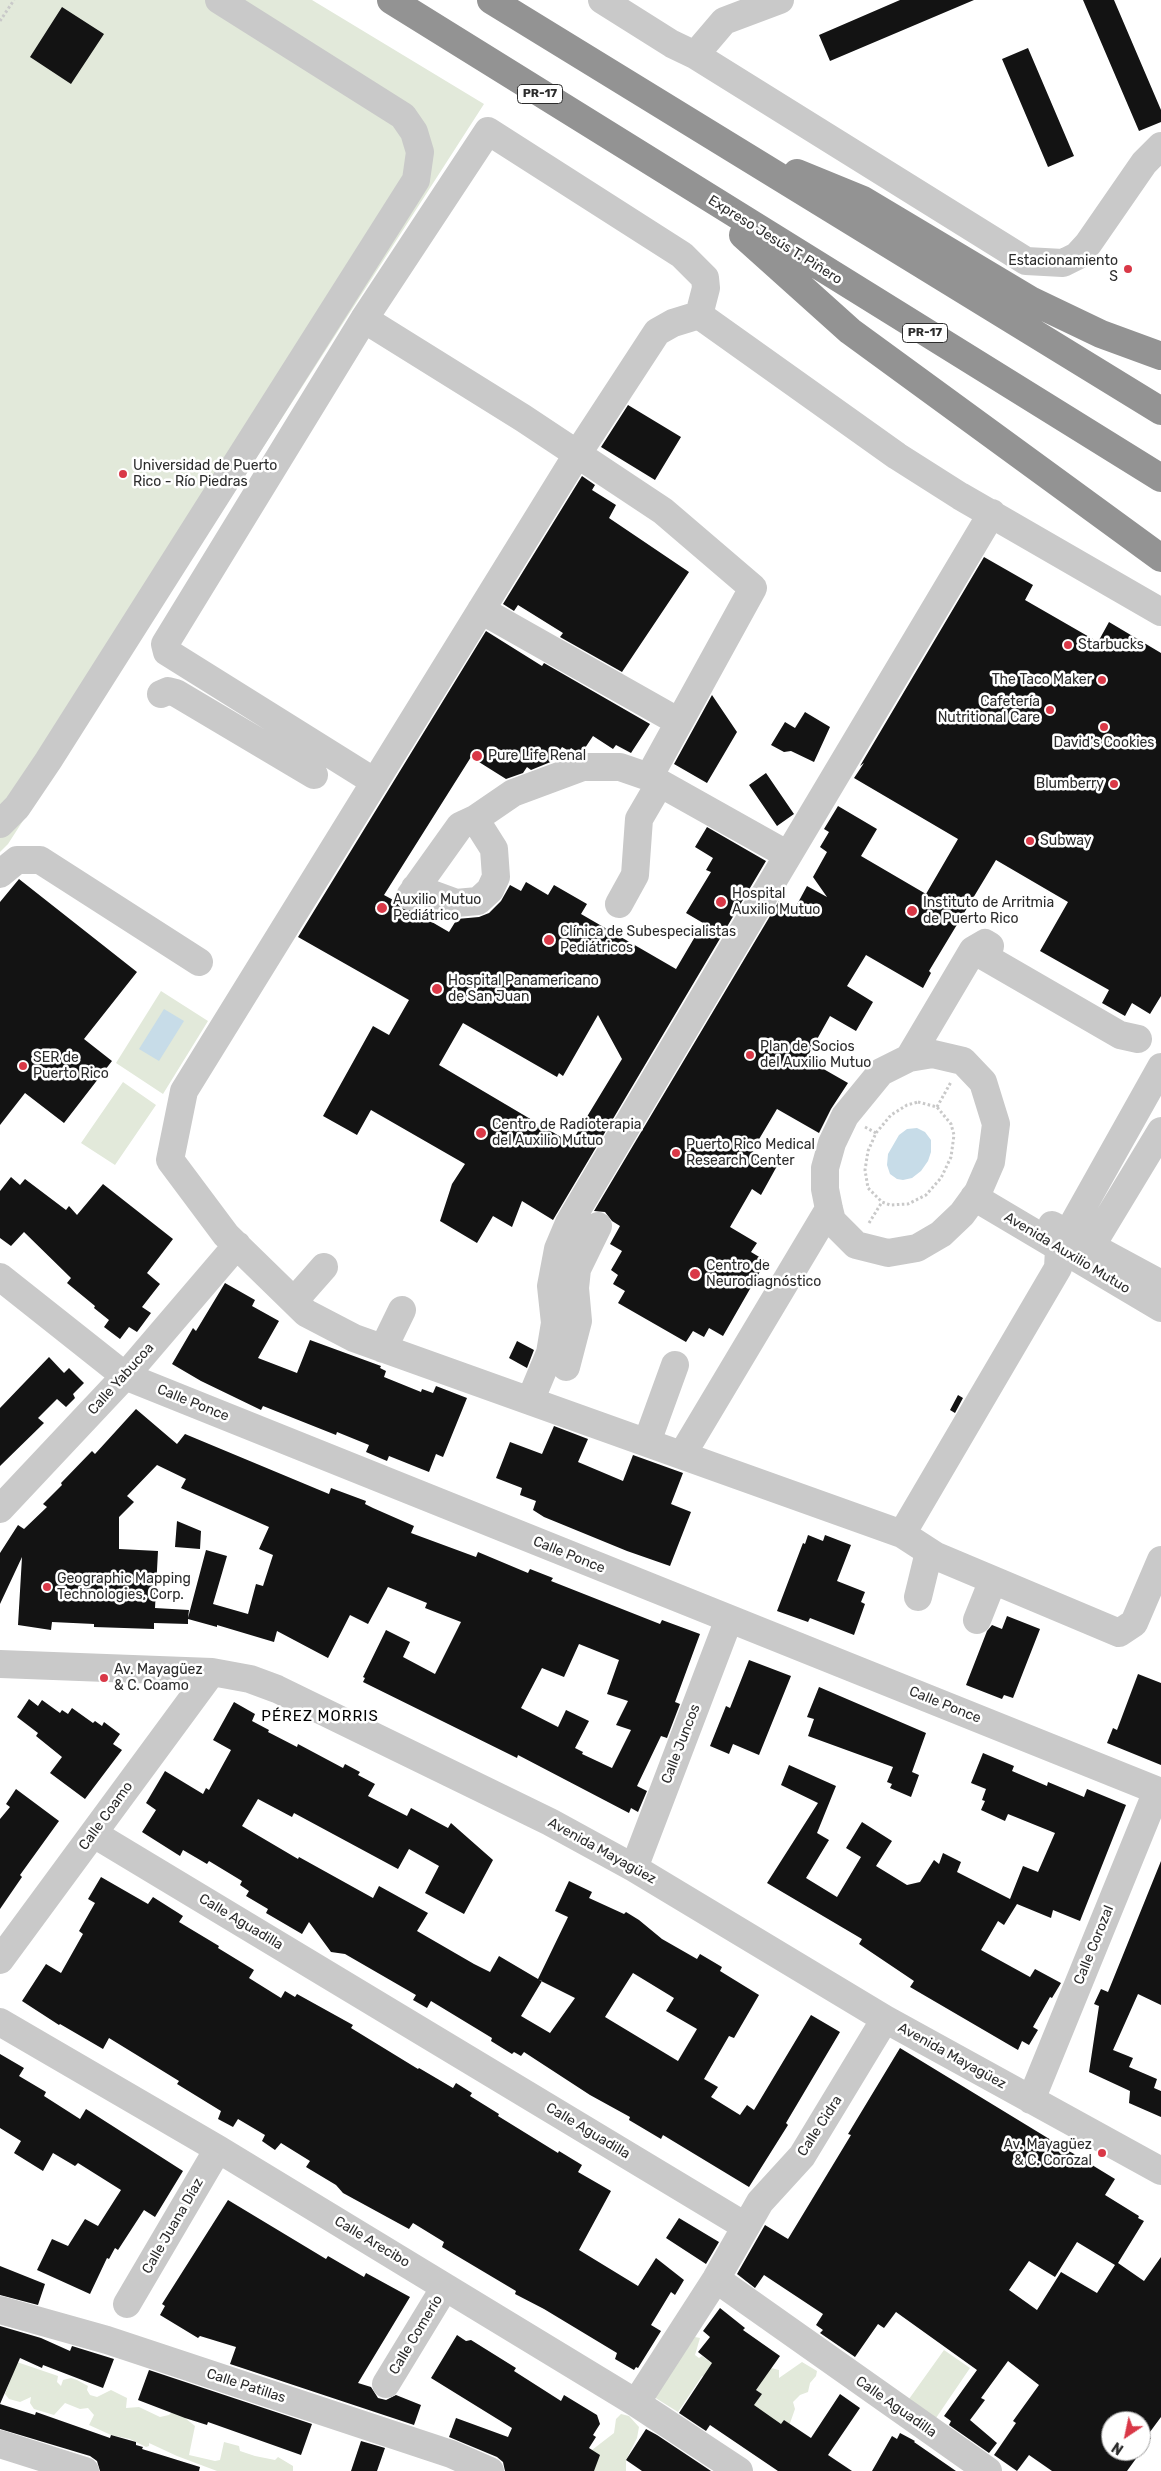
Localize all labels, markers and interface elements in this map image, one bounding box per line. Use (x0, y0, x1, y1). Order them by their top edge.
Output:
road number: PR-17 (518, 85, 562, 104)
street label: Expreso Jesús T. Piñero (705, 192, 845, 288)
place label: Estacionamiento S (1008, 253, 1118, 286)
marker: Estacionamiento S (1122, 263, 1134, 275)
road number: PR-17 (902, 323, 948, 342)
place label: Universidad de Puerto Rico - Río Piedras (133, 458, 277, 491)
marker: Universidad de Puerto Rico - Río Piedras (117, 468, 129, 480)
place label: Starbucks (1078, 637, 1144, 653)
marker: Starbucks (1062, 639, 1074, 651)
place label: The Taco Maker (992, 672, 1092, 688)
marker: The Taco Maker (1096, 674, 1108, 686)
place label: Cafetería Nutritional Care (938, 694, 1040, 726)
marker: Cafetería Nutritional Care (1044, 704, 1056, 716)
marker: David's Cookies (1098, 721, 1110, 733)
place label: David's Cookies (1053, 735, 1155, 751)
place label: Pure Life Renal (488, 748, 586, 764)
marker: Pure Life Renal (470, 749, 484, 763)
place label: Blumberry (1036, 776, 1104, 792)
marker: Blumberry (1108, 778, 1120, 790)
place label: Subway (1040, 833, 1092, 849)
marker: Subway (1024, 835, 1036, 847)
place label: Hospital Auxilio Mutuo (732, 886, 820, 919)
place label: Auxilio Mutuo Pediátrico (393, 892, 481, 924)
marker: Hospital Auxilio Mutuo (714, 895, 728, 909)
place label: Instituto de Arritmia de Puerto Rico (923, 895, 1054, 928)
marker: Auxilio Mutuo Pediátrico (375, 901, 389, 915)
marker: Instituto de Arritmia de Puerto Rico (905, 904, 919, 918)
place label: Clínica de Subespecialistas Pediátricos (560, 924, 736, 956)
marker: Clínica de Subespecialistas Pediátricos (542, 933, 556, 947)
place label: Hospital Panamericano de San Juan (448, 973, 599, 1006)
marker: Hospital Panamericano de San Juan (430, 982, 444, 996)
place label: Plan de Socios del Auxilio Mutuo (760, 1039, 871, 1072)
marker: Plan de Socios del Auxilio Mutuo (744, 1049, 756, 1061)
place label: SER de Puerto Rico (33, 1050, 109, 1082)
marker: SER de Puerto Rico (17, 1060, 29, 1072)
place label: Centro de Radioterapia del Auxilio Mutuo (492, 1117, 642, 1150)
marker: Centro de Radioterapia del Auxilio Mutuo (474, 1126, 488, 1140)
place label: Puerto Rico Medical Research Center (686, 1137, 815, 1170)
marker: Puerto Rico Medical Research Center (670, 1147, 682, 1159)
street label: Avenida Auxilio Mutuo (1001, 1209, 1133, 1297)
place label: Centro de Neurodiagnóstico (706, 1258, 821, 1290)
marker: Centro de Neurodiagnóstico (688, 1267, 702, 1281)
street label: Calle Yabucoa (84, 1340, 158, 1418)
street label: Calle Ponce (155, 1381, 231, 1425)
street label: Calle Ponce (531, 1533, 607, 1577)
place label: Geographic Mapping Technologies, Corp. (57, 1571, 191, 1604)
marker: Geographic Mapping Technologies, Corp. (41, 1581, 53, 1593)
place label: Av. Mayagüez & C. Coamo (114, 1662, 203, 1694)
marker: Av. Mayagüez & C. Coamo (98, 1672, 110, 1684)
street label: Calle Ponce (907, 1683, 983, 1727)
street label: Calle Juncos (658, 1702, 704, 1786)
district label: PÉREZ MORRIS (260, 1708, 380, 1726)
street label: Calle Coamo (75, 1778, 137, 1854)
street label: Avenida Mayagüez (545, 1814, 659, 1888)
street label: Calle Aguadilla (196, 1890, 286, 1954)
street label: Calle Corozal (1071, 1903, 1117, 1987)
street label: Avenida Mayagüez (895, 2019, 1009, 2093)
street label: Calle Cidra (794, 2092, 846, 2160)
street label: Calle Aguadilla (543, 2099, 633, 2163)
place label: Av. Mayagüez & C. Corozal (1003, 2137, 1092, 2170)
marker: Av. Mayagüez & C. Corozal (1096, 2147, 1108, 2159)
street label: Calle Juana Díaz (139, 2175, 207, 2277)
street label: Calle Arecibo (331, 2213, 413, 2271)
street label: Calle Comerío (386, 2292, 446, 2378)
street label: Calle Patillas (204, 2365, 288, 2407)
street label: Calle Aguadilla (852, 2373, 940, 2441)
north arrow (1101, 2411, 1151, 2461)
text: N (1109, 2438, 1127, 2458)

